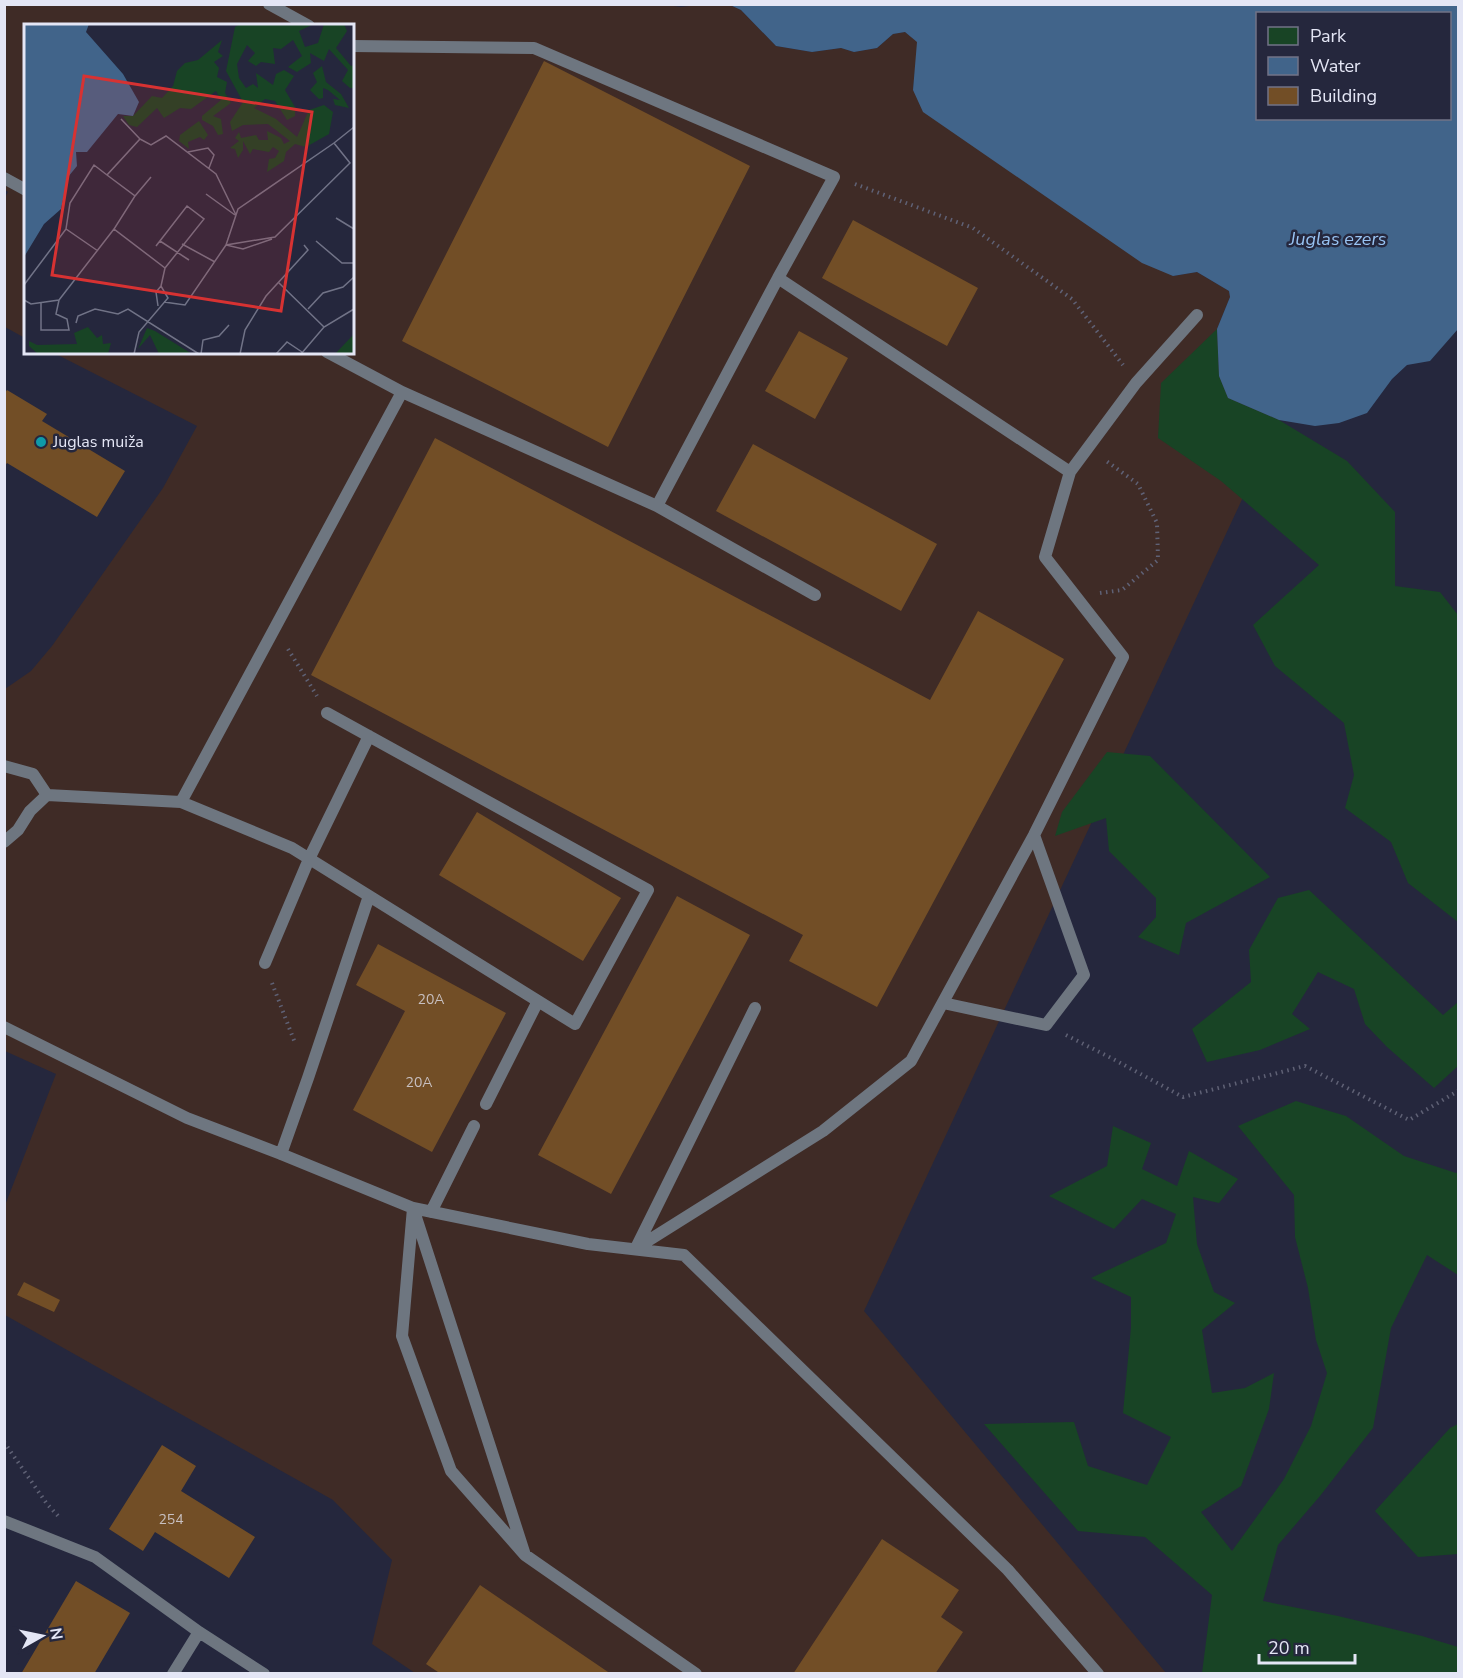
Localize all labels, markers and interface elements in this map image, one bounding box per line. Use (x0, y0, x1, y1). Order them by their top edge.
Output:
legend (1256, 12, 1451, 120)
inset map (24, 24, 354, 354)
text: Park (1310, 24, 1347, 48)
text: Water (1310, 54, 1361, 78)
text: Building (1310, 84, 1377, 108)
water label: Juglas ezers (1289, 227, 1386, 251)
place label: Juglas muiža (52, 431, 144, 453)
marker: Juglas muiža (34, 435, 48, 449)
house number: 20A (417, 990, 445, 1009)
house number: 20A (405, 1073, 433, 1092)
house number: 254 (158, 1510, 184, 1529)
north arrow (12, 1606, 72, 1666)
text: N (44, 1626, 68, 1641)
scale bar (1259, 1627, 1355, 1665)
text: 20 m (1268, 1636, 1310, 1660)

